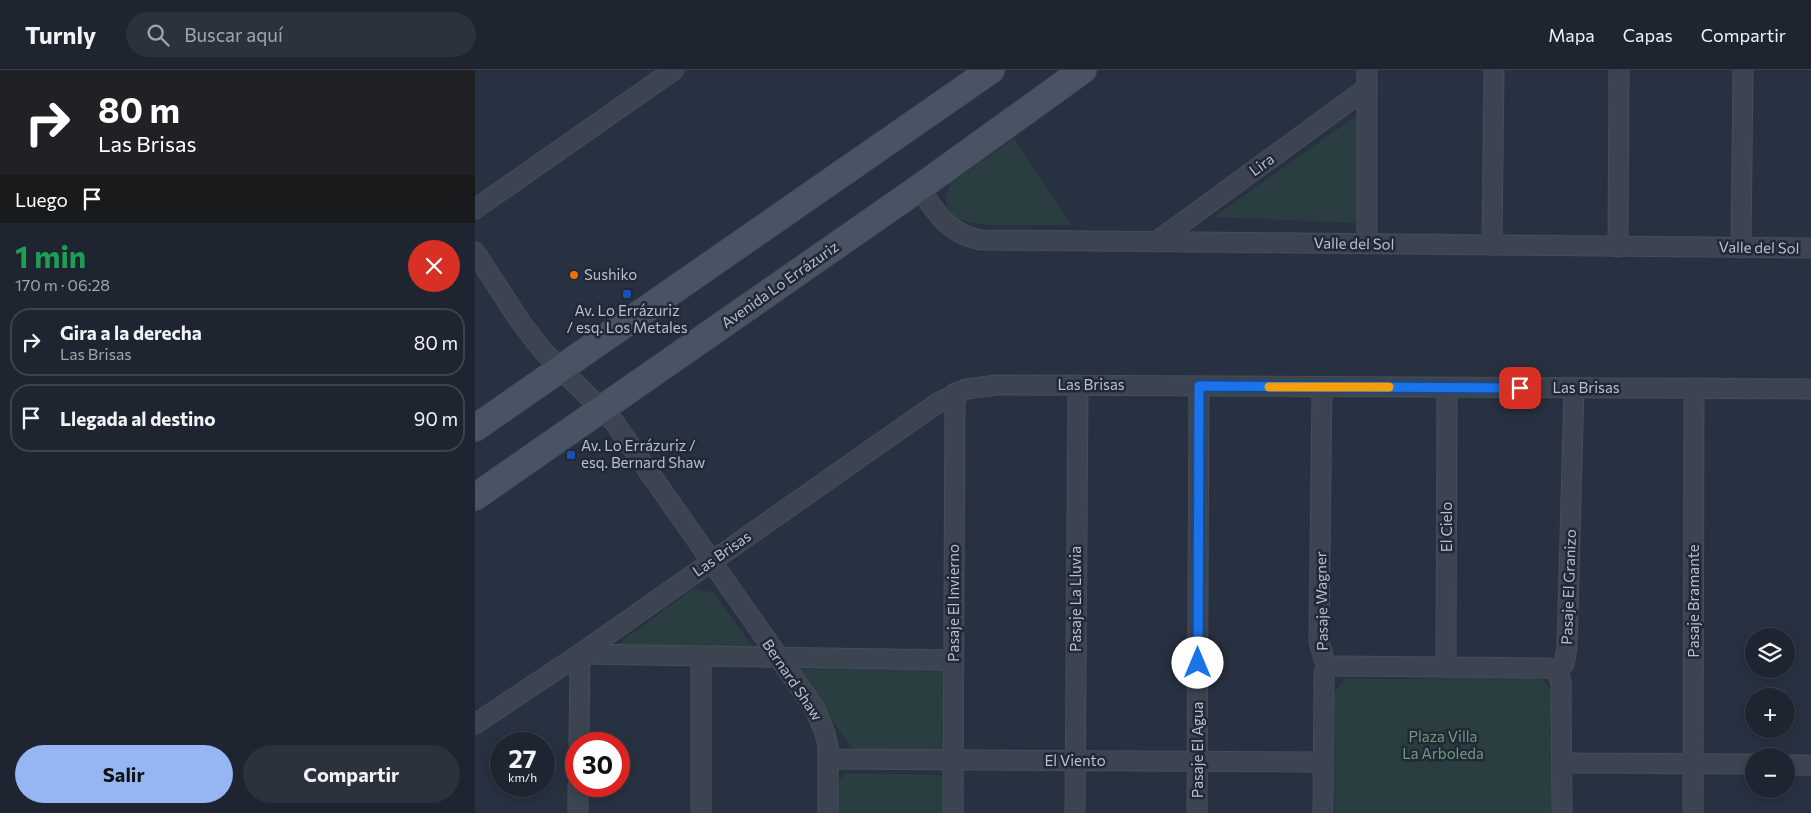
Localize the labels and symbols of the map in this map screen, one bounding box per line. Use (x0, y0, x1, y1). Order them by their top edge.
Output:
street label: Lira (1246, 149, 1277, 179)
street label: Valle del Sol (1314, 233, 1394, 253)
street label: Avenida Lo Errázuriz (717, 237, 842, 331)
street label: Valle del Sol (1719, 237, 1799, 257)
place label: Sushiko (584, 265, 637, 283)
marker: Sushiko (568, 269, 580, 281)
marker: Av. Lo Errázuriz / esq. Los Metales (621, 288, 633, 300)
place label: Av. Lo Errázuriz / esq. Los Metales (566, 301, 688, 336)
pin (1499, 367, 1541, 409)
street label: Las Brisas (1057, 375, 1125, 393)
street label: Las Brisas (1552, 378, 1620, 396)
place label: Av. Lo Errázuriz / esq. Bernard Shaw (581, 436, 705, 471)
marker: Av. Lo Errázuriz / esq. Bernard Shaw (565, 449, 577, 461)
street label: El Cielo (1437, 502, 1455, 552)
street label: Las Brisas (689, 526, 754, 580)
street label: Pasaje El Granizo (1557, 529, 1579, 645)
street label: Pasaje El Invierno (944, 544, 962, 662)
street label: Pasaje Bramante (1684, 544, 1702, 658)
street label: Pasaje La Lluvia (1066, 546, 1084, 652)
street label: Pasaje Wagner (1311, 551, 1331, 651)
street label: Bernard Shaw (759, 635, 827, 724)
position arrow (1171, 636, 1223, 688)
street label: Pasaje El Agua (1188, 702, 1206, 798)
park label: Plaza Villa La Arboleda (1402, 727, 1484, 762)
speed limit sign: 30 (565, 732, 630, 797)
street label: El Viento (1044, 751, 1106, 769)

